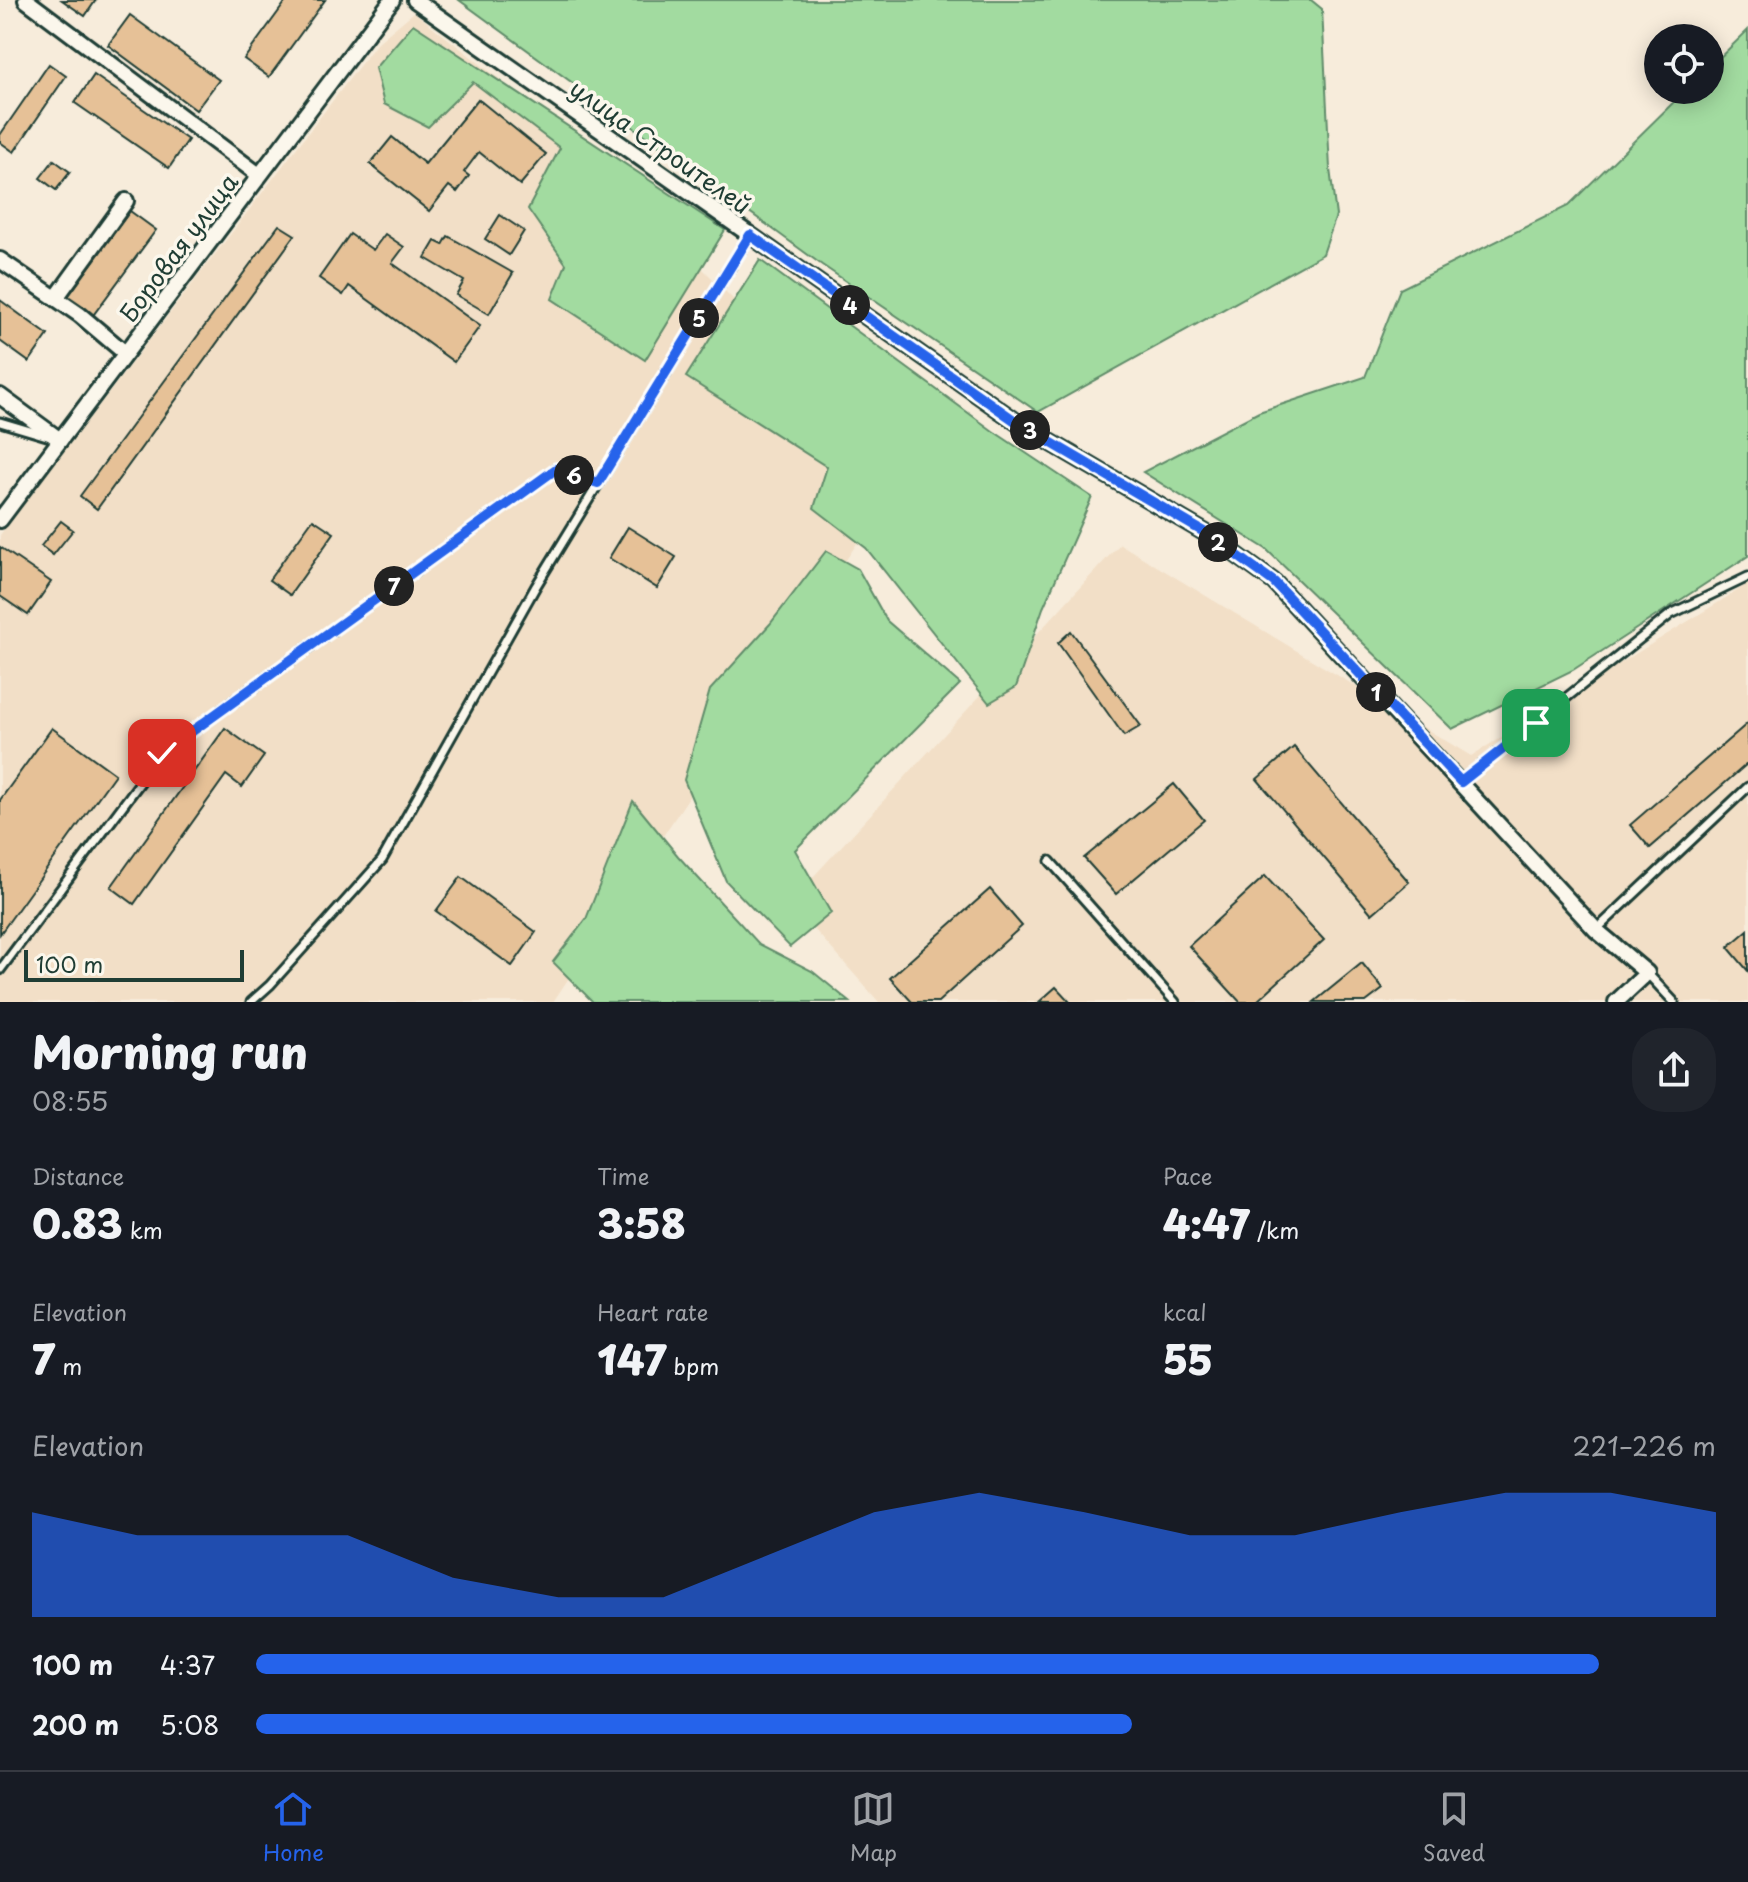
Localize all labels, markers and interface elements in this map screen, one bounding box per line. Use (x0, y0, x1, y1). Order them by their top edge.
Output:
map controls (1644, 24, 1724, 104)
button: locate (1644, 24, 1724, 104)
street label: улица Строителей (563, 70, 759, 222)
street label: Боровая улица (110, 165, 246, 329)
pin: 4 (830, 285, 870, 325)
text: 4 (843, 288, 857, 321)
pin: 5 (679, 298, 719, 338)
text: 5 (692, 301, 706, 334)
pin: 3 (1010, 410, 1050, 450)
text: 3 (1023, 413, 1037, 446)
pin: 6 (554, 455, 594, 495)
text: 6 (566, 458, 582, 491)
pin: 2 (1198, 522, 1238, 562)
text: 2 (1210, 525, 1226, 558)
pin: 7 (374, 566, 414, 606)
text: 7 (388, 569, 400, 602)
pin: 1 (1356, 672, 1396, 712)
text: 1 (1371, 675, 1381, 708)
pin (1502, 689, 1570, 757)
icon: arrive (1514, 701, 1558, 745)
pin (128, 719, 196, 787)
icon: check (140, 731, 184, 775)
scale bar (24, 946, 244, 982)
text: 100 m (36, 947, 103, 980)
text: Morning run (32, 1018, 308, 1084)
button: share (1632, 1028, 1716, 1112)
text: 08:55 (32, 1081, 108, 1120)
text: Distance (32, 1159, 124, 1192)
text: Time (597, 1159, 649, 1192)
text: Pace (1163, 1159, 1212, 1192)
text: 0.83 (32, 1192, 123, 1253)
text: 3:58 (597, 1192, 686, 1253)
text: 4:47 (1163, 1192, 1250, 1253)
text: km (123, 1213, 163, 1246)
text: /km (1250, 1213, 1299, 1246)
text: Elevation (32, 1295, 127, 1328)
text: Heart rate (597, 1295, 708, 1328)
text: kcal (1163, 1295, 1207, 1328)
text: 7 (32, 1328, 55, 1389)
text: 147 (597, 1328, 666, 1389)
text: 55 (1163, 1328, 1213, 1389)
text: m (55, 1349, 82, 1382)
text: bpm (666, 1349, 719, 1382)
text: Elevation (32, 1426, 144, 1465)
text: 221–226 m (1572, 1426, 1716, 1465)
text: 100 m (32, 1645, 113, 1684)
text: 4:37 (160, 1645, 215, 1684)
text: 200 m (32, 1705, 119, 1744)
text: 5:08 (160, 1705, 219, 1744)
tab: Home (263, 1787, 324, 1868)
tab: Map (850, 1787, 897, 1868)
tab: Saved (1423, 1787, 1485, 1868)

